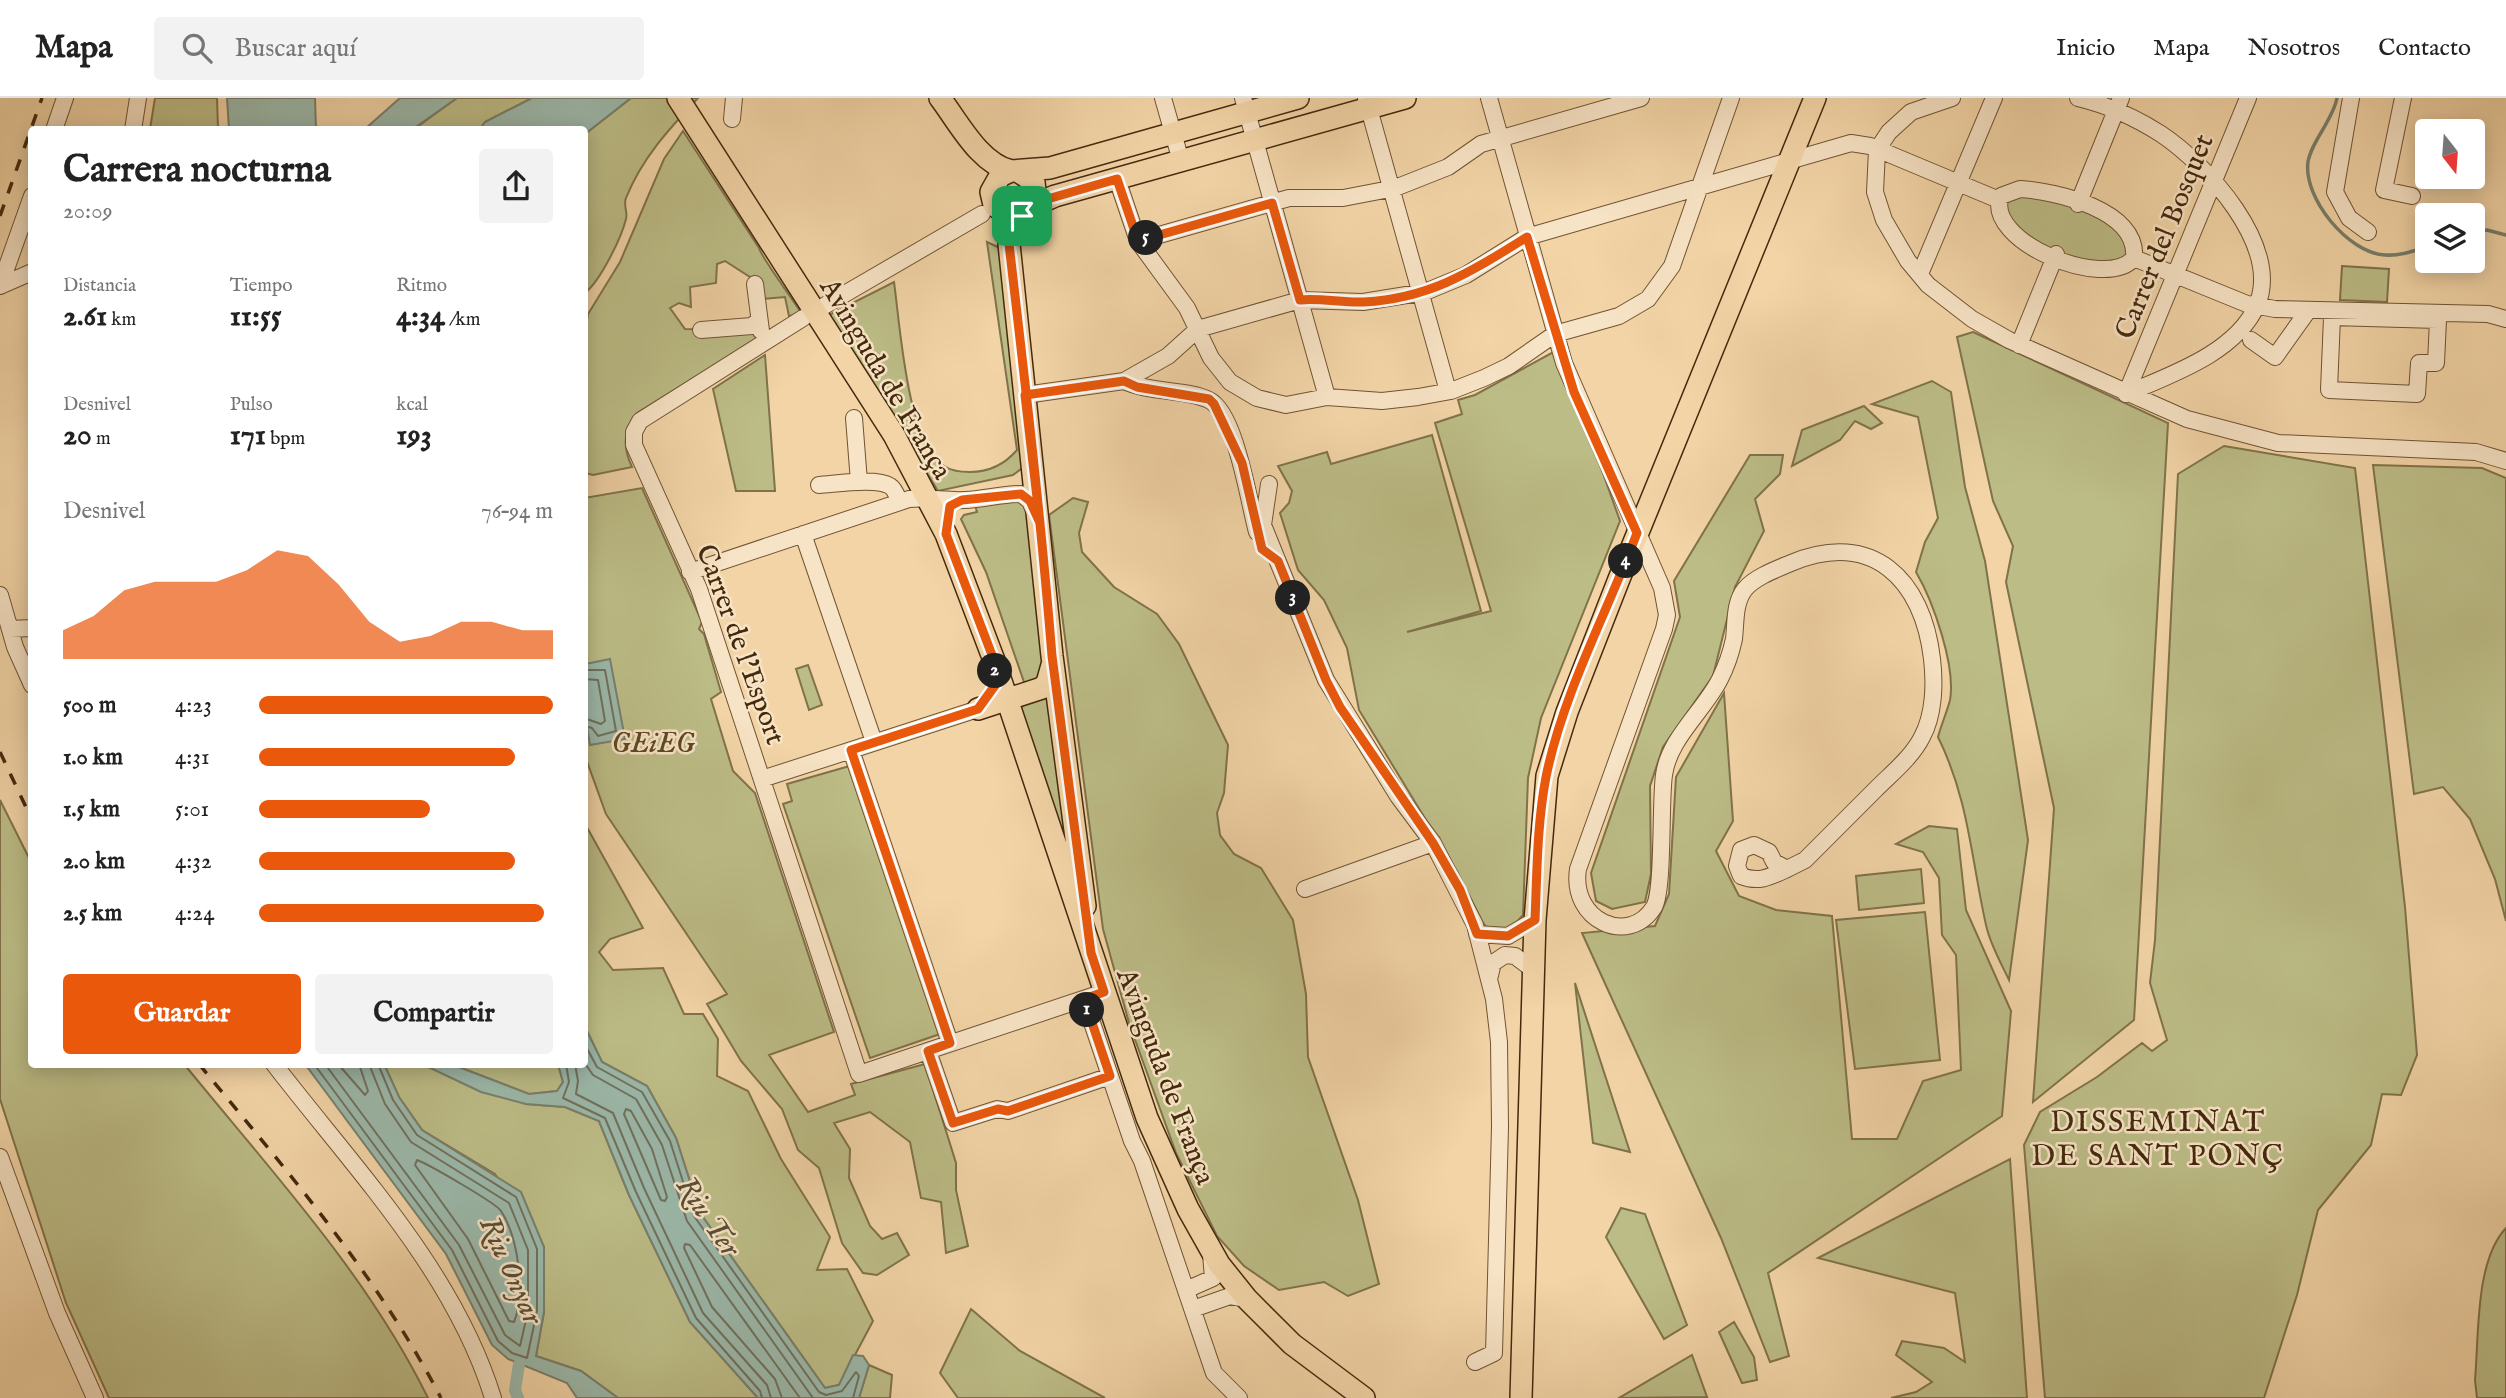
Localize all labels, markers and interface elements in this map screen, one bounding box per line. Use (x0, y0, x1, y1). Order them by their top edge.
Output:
search box (154, 17, 644, 80)
text: Mapa (35, 27, 112, 69)
icon: search (178, 29, 216, 67)
text: Buscar aquí (234, 32, 356, 65)
text: Inicio (2056, 33, 2115, 64)
text: Mapa (2153, 33, 2209, 64)
text: Nosotros (2247, 33, 2340, 64)
text: Contacto (2378, 33, 2471, 64)
north arrow (2415, 119, 2485, 189)
map controls (2415, 119, 2485, 273)
street label: Carrer del Bosquet (2108, 129, 2222, 344)
text: Carrera nocturna (63, 147, 331, 195)
button: share (479, 149, 553, 223)
pin (992, 186, 1052, 246)
text: 20:09 (63, 197, 113, 226)
icon: arrive (1003, 197, 1041, 235)
button: layers (2415, 203, 2485, 273)
pin: 5 (1128, 220, 1164, 256)
text: 5 (1142, 225, 1149, 249)
street label: Avinguda de França (810, 271, 959, 487)
text: Distancia (63, 274, 136, 298)
text: Tiempo (230, 274, 292, 298)
text: Ritmo (396, 274, 447, 298)
text: 2.61 (63, 298, 107, 336)
text: 11:55 (230, 298, 282, 336)
text: 4:34 (396, 298, 445, 336)
text: km (107, 308, 136, 332)
text: /km (445, 308, 480, 332)
text: Desnivel (63, 393, 131, 417)
text: Pulso (230, 393, 273, 417)
text: kcal (396, 393, 428, 417)
text: 20 (63, 417, 92, 455)
text: 171 (230, 417, 266, 455)
text: 193 (396, 417, 432, 455)
text: m (92, 427, 111, 451)
text: bpm (266, 427, 305, 451)
text: Desnivel (63, 497, 145, 526)
text: 76–94 m (481, 497, 553, 526)
street label: Carrer de l'Esport (687, 540, 792, 750)
pin: 4 (1608, 544, 1644, 578)
text: 4 (1621, 548, 1630, 572)
pin: 3 (1276, 580, 1310, 616)
text: 3 (1289, 585, 1296, 609)
pin: 2 (978, 654, 1012, 688)
text: 2 (990, 658, 999, 682)
text: 500 m (63, 691, 117, 720)
text: 4:23 (175, 691, 212, 720)
park label: GEiEG (611, 727, 696, 762)
text: 1.0 km (63, 743, 123, 772)
text: 4:31 (175, 743, 210, 772)
text: 1.5 km (63, 795, 120, 824)
text: 5:01 (175, 795, 209, 824)
text: 2.0 km (63, 847, 125, 876)
text: 4:32 (175, 847, 212, 876)
text: 2.5 km (63, 899, 122, 928)
text: 4:24 (175, 899, 214, 928)
street label: Avinguda de França (1107, 963, 1222, 1191)
button: Guardar (63, 974, 301, 1054)
button: Compartir (315, 974, 553, 1054)
pin: 1 (1070, 992, 1104, 1028)
text: 1 (1083, 997, 1090, 1021)
district label: DISSEMINAT DE SANT PONÇ (2031, 1104, 2285, 1176)
water label: Riu Ter (667, 1170, 749, 1266)
water label: Riu Onyar (470, 1211, 552, 1333)

